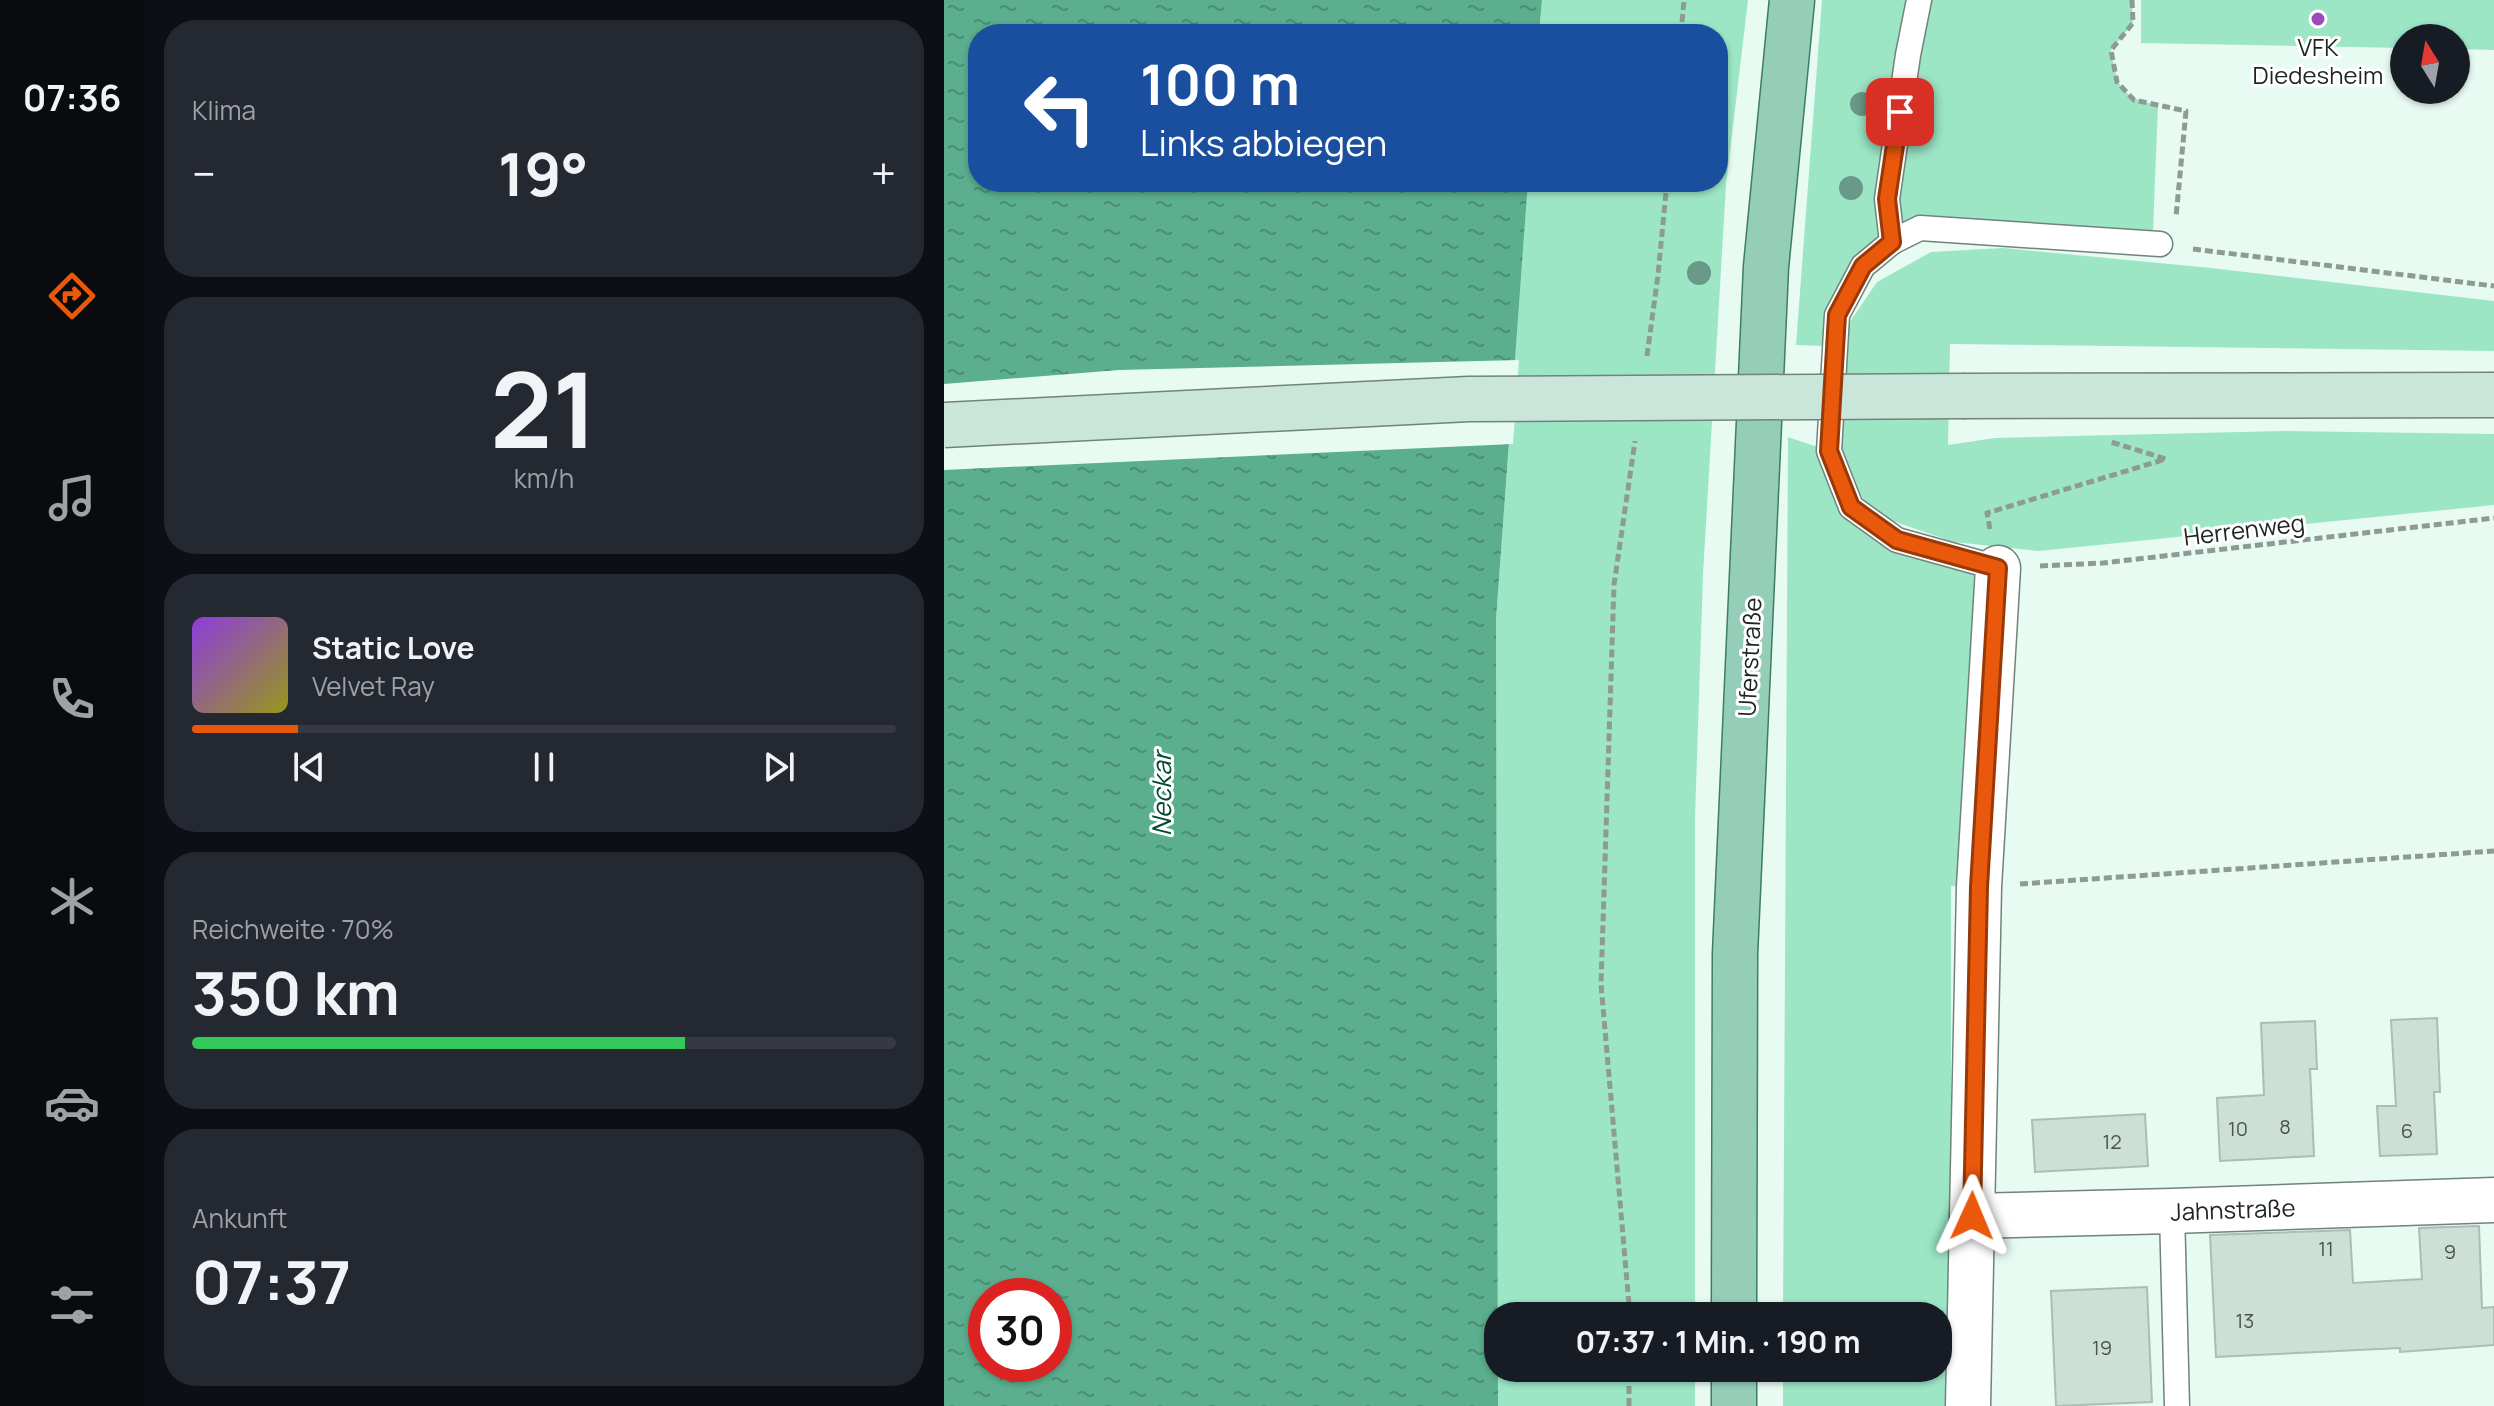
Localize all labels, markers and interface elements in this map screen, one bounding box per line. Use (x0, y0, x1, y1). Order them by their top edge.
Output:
marker: VFK Diedesheim (2309, 10, 2327, 28)
north arrow (2390, 24, 2470, 104)
map controls (2390, 24, 2470, 104)
place label: VFK Diedesheim (2253, 30, 2383, 91)
text: 100 m (1140, 45, 1300, 122)
icon: left (1008, 56, 1112, 160)
text: 07:36 (23, 73, 121, 122)
pin (1866, 78, 1934, 146)
icon: arrive (1878, 90, 1922, 134)
text: Klima (192, 92, 256, 128)
text: Links abbiegen (1140, 118, 1387, 167)
text: 19° (498, 132, 588, 214)
text: − (192, 143, 216, 203)
text: + (871, 143, 896, 203)
icon: directions (44, 268, 100, 324)
text: 21 (490, 337, 598, 479)
text: km/h (514, 460, 574, 496)
icon: music (44, 470, 100, 526)
street label: Herrenweg (2182, 505, 2306, 553)
street label: Uferstraße (1729, 597, 1769, 717)
text: Static Love (312, 627, 475, 668)
text: Velvet Ray (312, 668, 435, 704)
icon: phone (44, 671, 100, 727)
icon: previous (287, 745, 331, 789)
icon: pause (522, 745, 566, 789)
icon: next (757, 745, 801, 789)
water label: Neckar (1143, 748, 1179, 836)
icon: climate (44, 873, 100, 929)
text: Reichweite · 70% (192, 911, 394, 947)
text: 350 km (192, 951, 400, 1033)
icon: car (44, 1075, 100, 1131)
house number: 8 (2279, 1113, 2291, 1140)
house number: 10 (2228, 1115, 2248, 1142)
house number: 6 (2401, 1117, 2413, 1144)
house number: 12 (2102, 1128, 2122, 1155)
position arrow (1930, 1174, 2014, 1258)
street label: Jahnstraße (2170, 1190, 2296, 1228)
text: Ankunft (192, 1200, 287, 1236)
house number: 11 (2318, 1235, 2334, 1262)
house number: 9 (2444, 1238, 2456, 1265)
text: 07:37 (192, 1240, 351, 1322)
icon: filters (44, 1277, 100, 1333)
speed limit sign: 30 (968, 1278, 1072, 1382)
house number: 13 (2236, 1307, 2254, 1334)
text: 07:37 · 1 Min. · 190 m (1575, 1321, 1861, 1362)
house number: 19 (2092, 1334, 2112, 1361)

